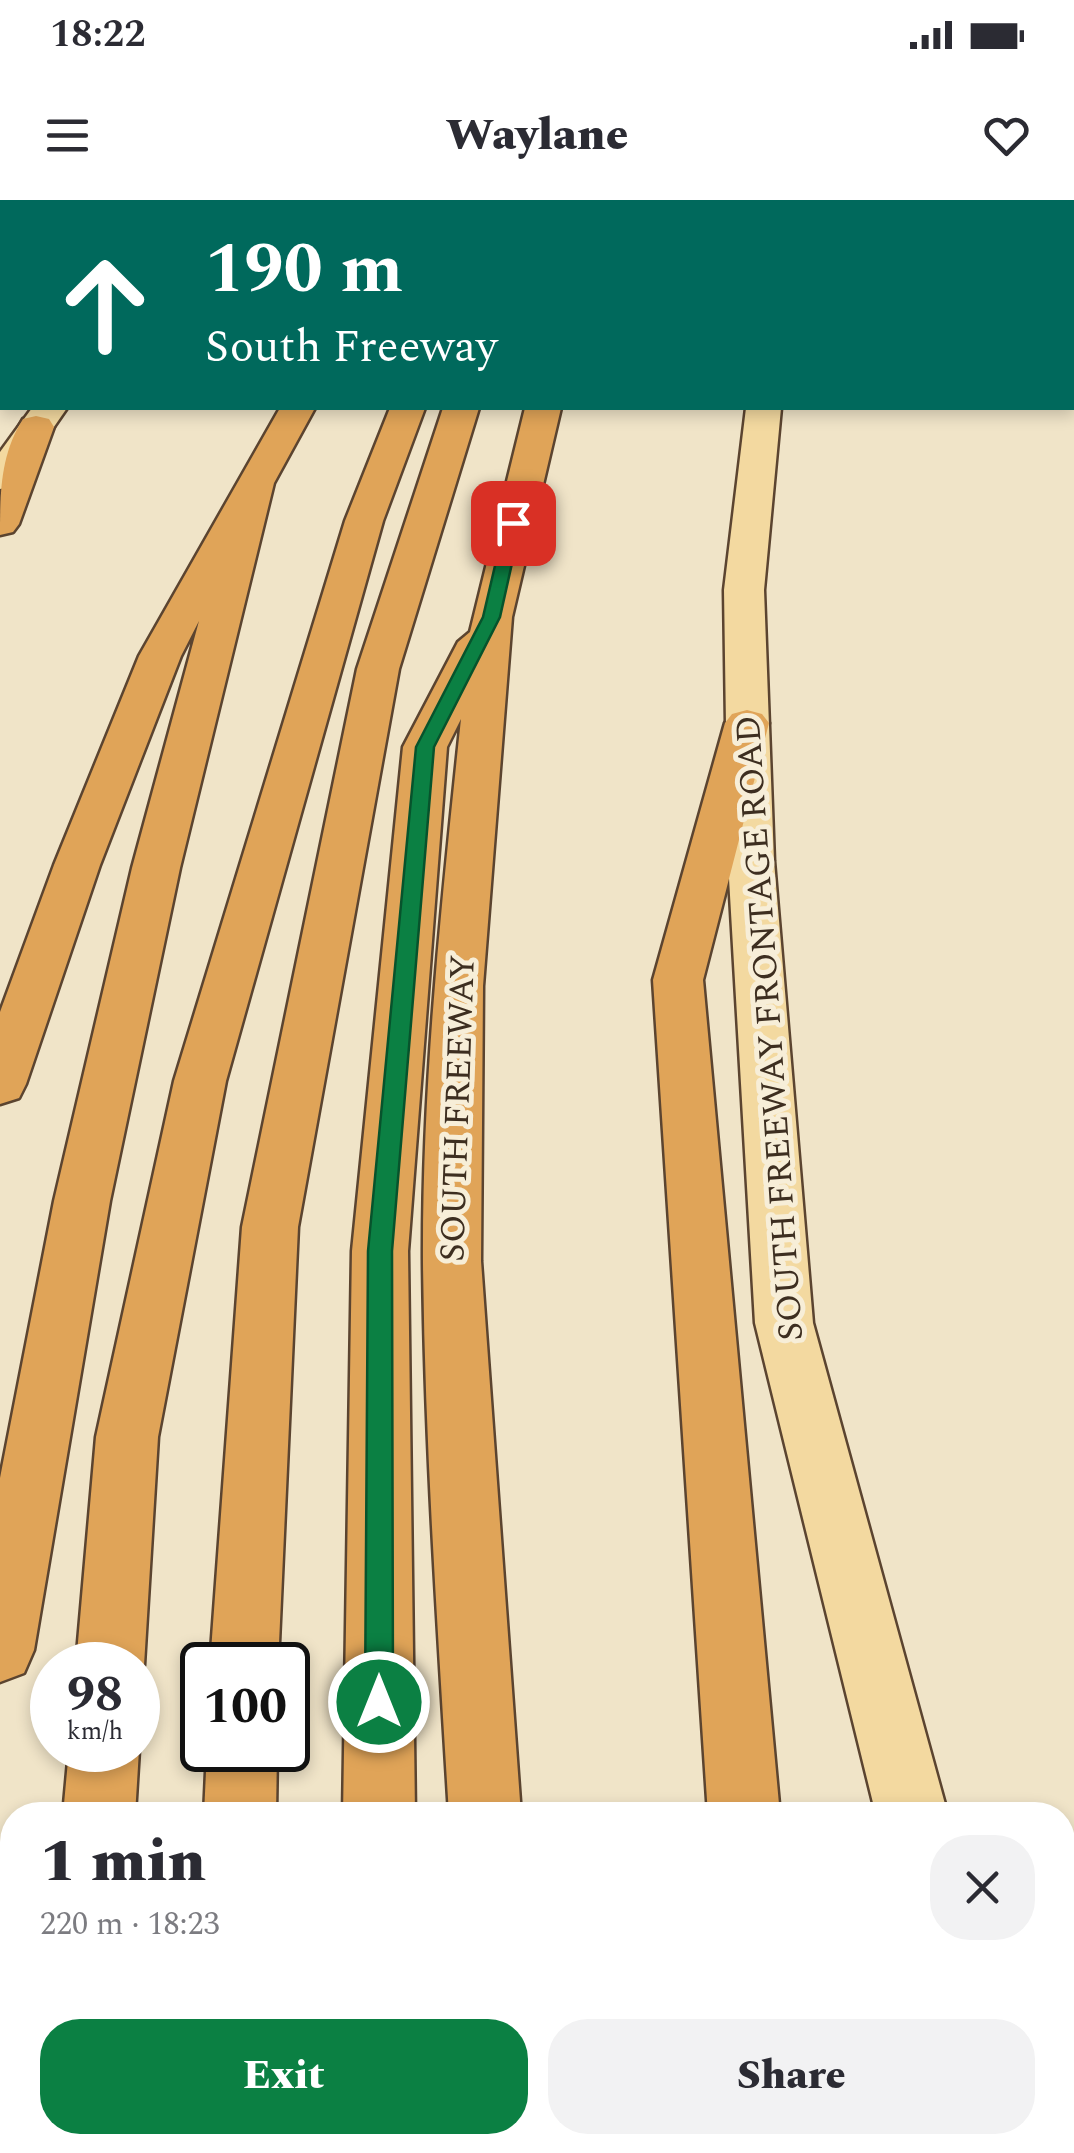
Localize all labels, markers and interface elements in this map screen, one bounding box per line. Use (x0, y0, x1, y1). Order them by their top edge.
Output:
text: 18:22 (50, 6, 145, 64)
text: Waylane (446, 101, 628, 170)
icon: menu (40, 108, 95, 163)
icon: heart (979, 108, 1034, 163)
text: 190 m (205, 217, 403, 323)
icon: ahead (40, 240, 170, 370)
text: South Freeway (205, 313, 498, 382)
pin (471, 481, 556, 566)
icon: arrive (486, 496, 541, 551)
street label: SOUTH FREEWAY FRONTAGE ROAD (722, 714, 818, 1342)
street label: SOUTH FREEWAY (426, 954, 490, 1262)
speed limit sign: 100 (180, 1642, 310, 1772)
position arrow (327, 1650, 431, 1754)
text: 98 (67, 1657, 123, 1733)
text: km/h (67, 1713, 123, 1751)
text: 1 min (40, 1816, 206, 1908)
button: close (930, 1835, 1035, 1940)
text: 220 m · 18:23 (40, 1900, 220, 1949)
button: Exit (40, 2019, 528, 2134)
button: Share (548, 2019, 1035, 2134)

